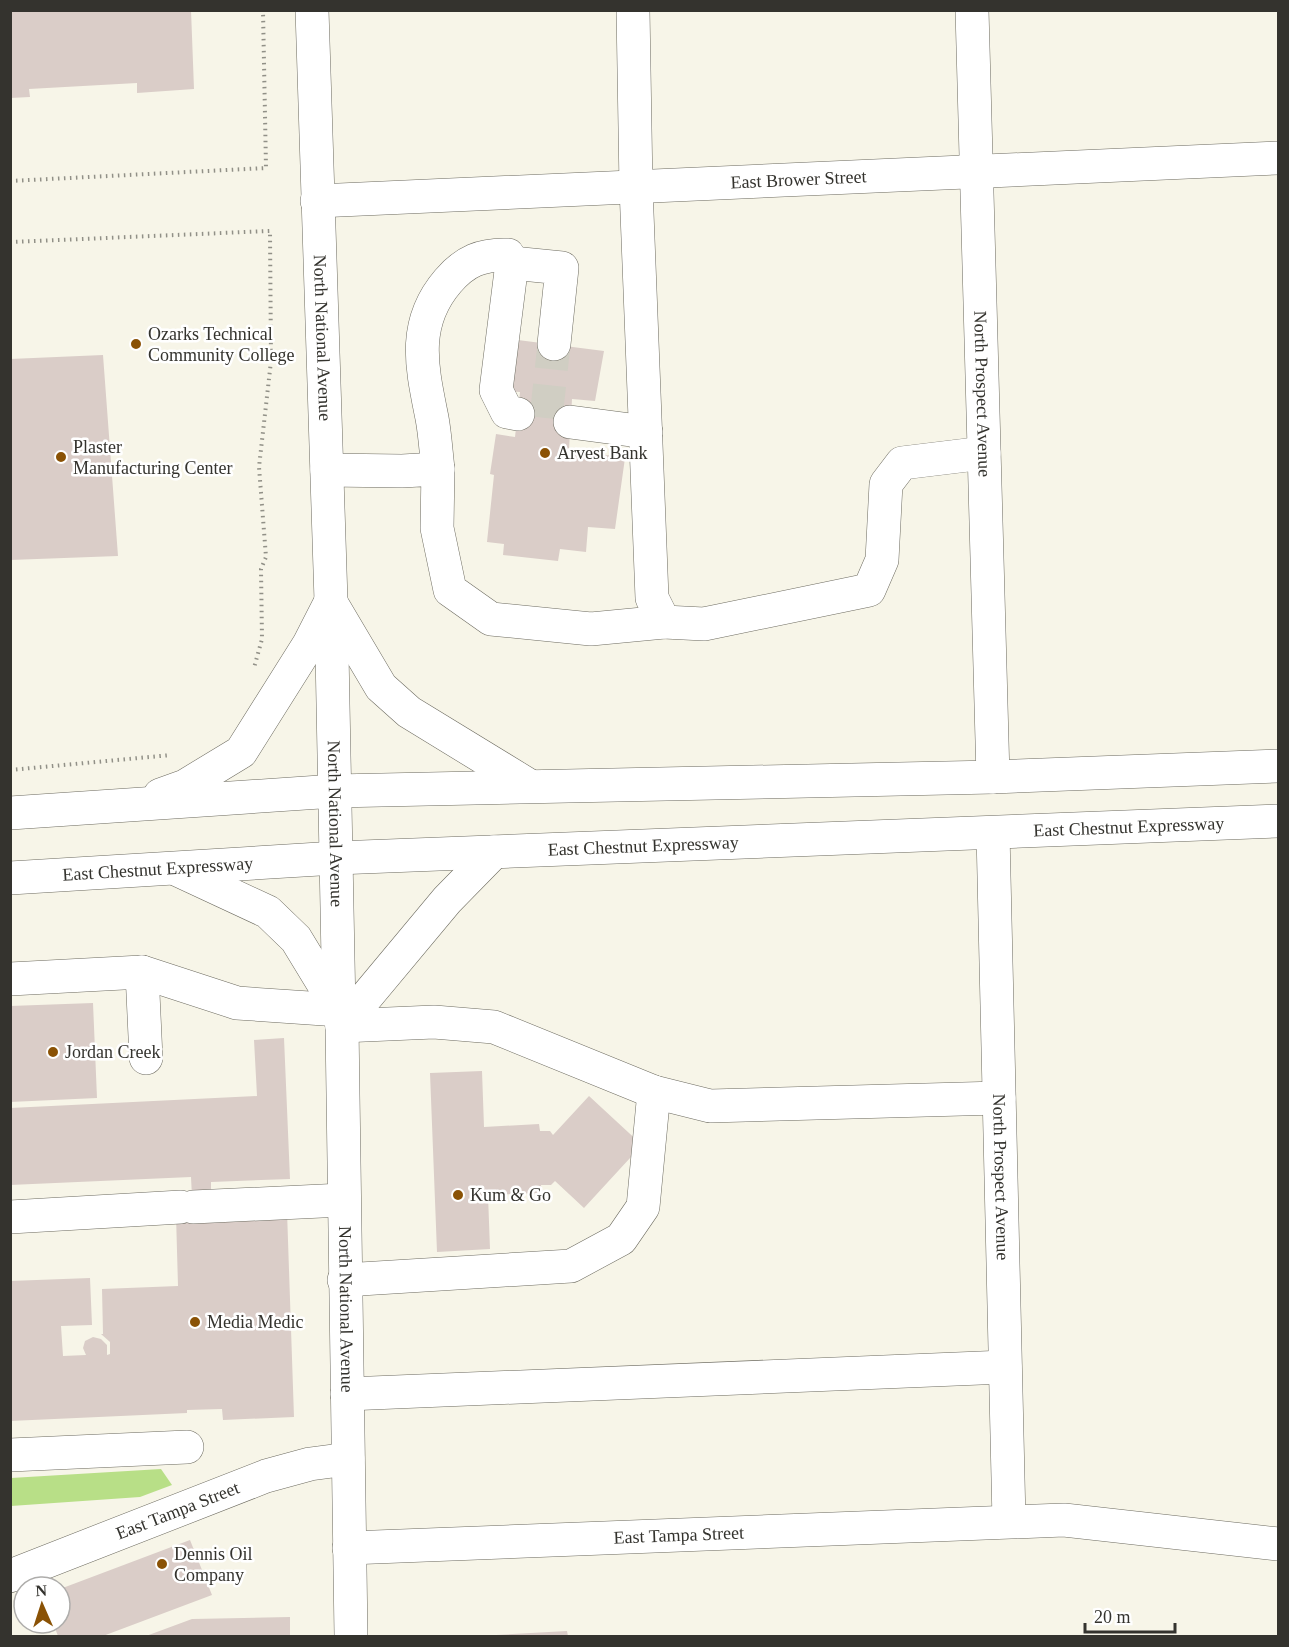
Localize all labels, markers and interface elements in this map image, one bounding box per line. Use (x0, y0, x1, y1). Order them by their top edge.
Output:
street label: East Brower Street (730, 166, 867, 192)
street label: North National Avenue (310, 254, 335, 421)
street label: North Prospect Avenue (970, 310, 995, 477)
place label: Ozarks Technical Community College (148, 324, 295, 365)
marker: Ozarks Technical Community College (129, 337, 143, 351)
place label: Plaster Manufacturing Center (73, 437, 232, 478)
place label: Arvest Bank (557, 443, 647, 463)
marker: Arvest Bank (538, 446, 552, 460)
marker: Plaster Manufacturing Center (54, 450, 68, 464)
street label: North National Avenue (324, 740, 347, 907)
street label: East Chestnut Expressway (1033, 813, 1225, 841)
street label: East Chestnut Expressway (547, 832, 739, 860)
street label: East Chestnut Expressway (62, 853, 254, 885)
place label: Jordan Creek (65, 1042, 160, 1062)
marker: Jordan Creek (46, 1045, 60, 1059)
street label: North Prospect Avenue (989, 1093, 1013, 1260)
place label: Kum & Go (470, 1185, 551, 1205)
marker: Kum & Go (451, 1188, 465, 1202)
street label: North National Avenue (335, 1226, 357, 1393)
place label: Media Medic (207, 1312, 303, 1332)
marker: Media Medic (188, 1315, 202, 1329)
street label: East Tampa Street (113, 1477, 242, 1544)
street label: East Tampa Street (613, 1523, 744, 1548)
place label: Dennis Oil Company (174, 1544, 253, 1585)
marker: Dennis Oil Company (155, 1557, 169, 1571)
north arrow (12, 1575, 72, 1635)
text: N (35, 1582, 48, 1599)
scale bar (1085, 1596, 1175, 1634)
text: 20 m (1094, 1607, 1131, 1627)

